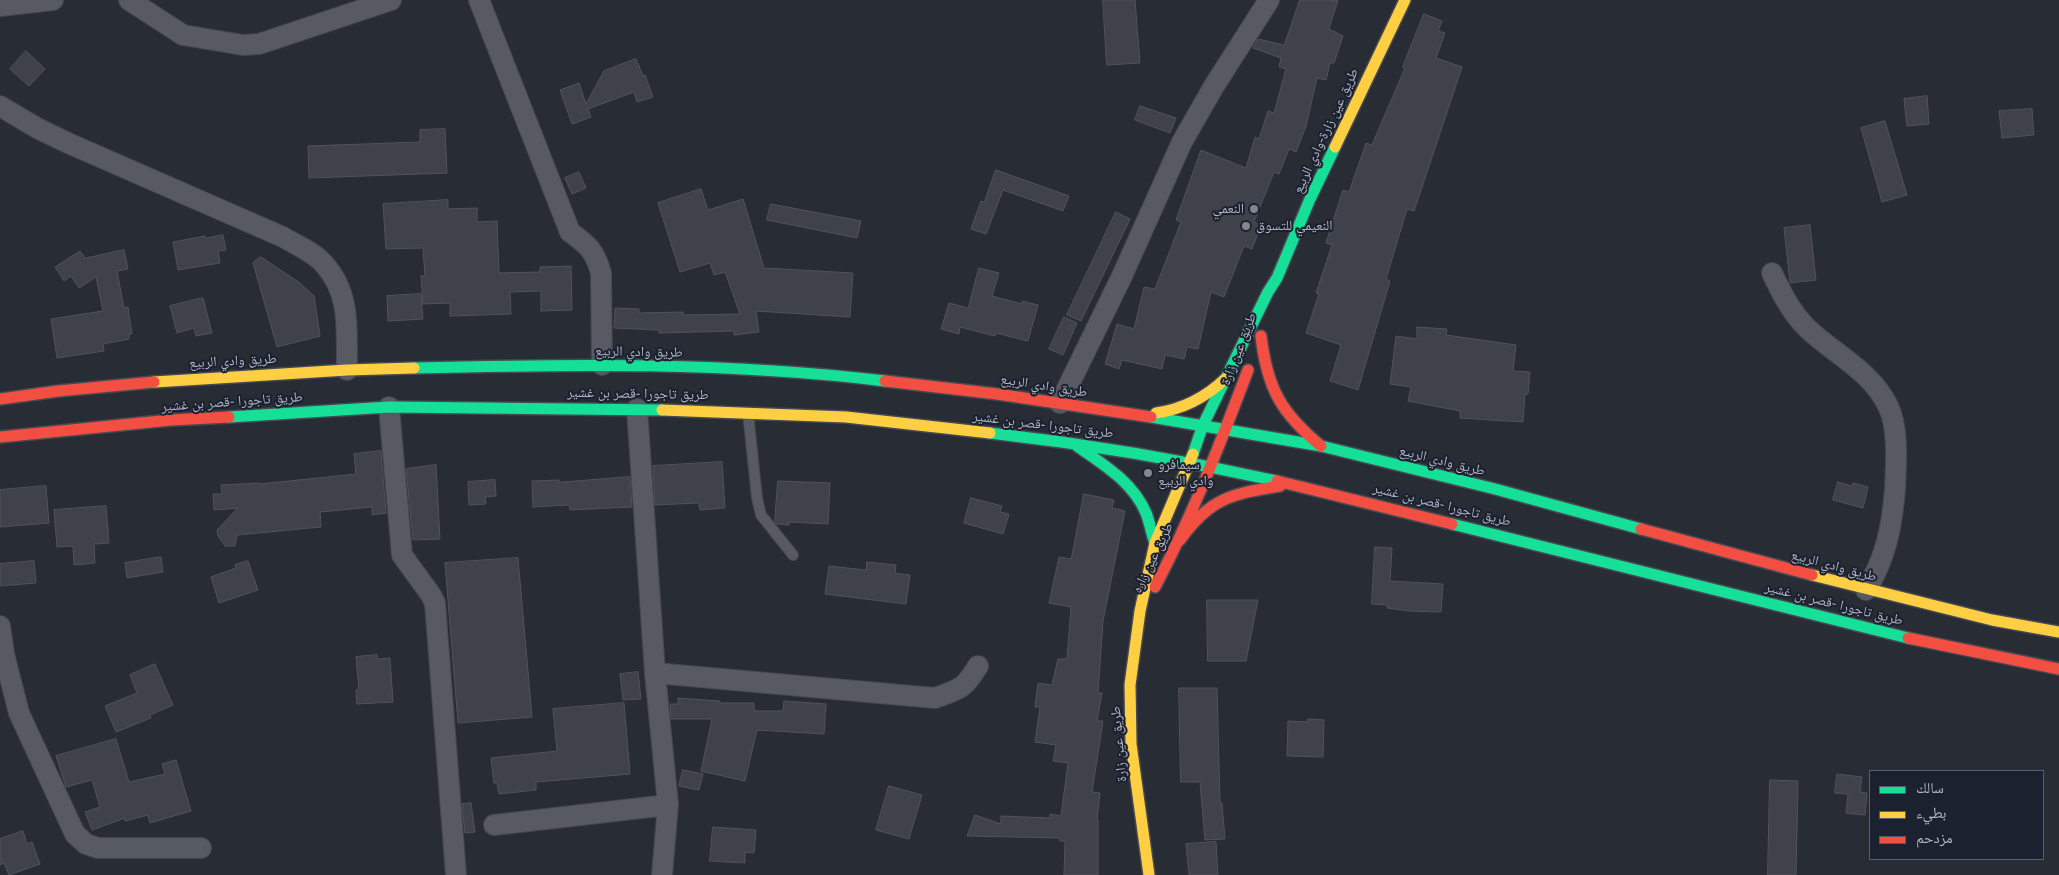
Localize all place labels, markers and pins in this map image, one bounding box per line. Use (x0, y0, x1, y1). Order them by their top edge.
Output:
place label: النعمي (1212, 201, 1244, 217)
marker: النعمي (1248, 203, 1260, 215)
place label: النعيمي للتسوق (1256, 218, 1333, 234)
marker: النعيمي للتسوق (1240, 220, 1252, 232)
place label: سيمافرو وادي الربيع (1158, 457, 1213, 490)
marker: سيمافرو وادي الربيع (1142, 467, 1154, 479)

